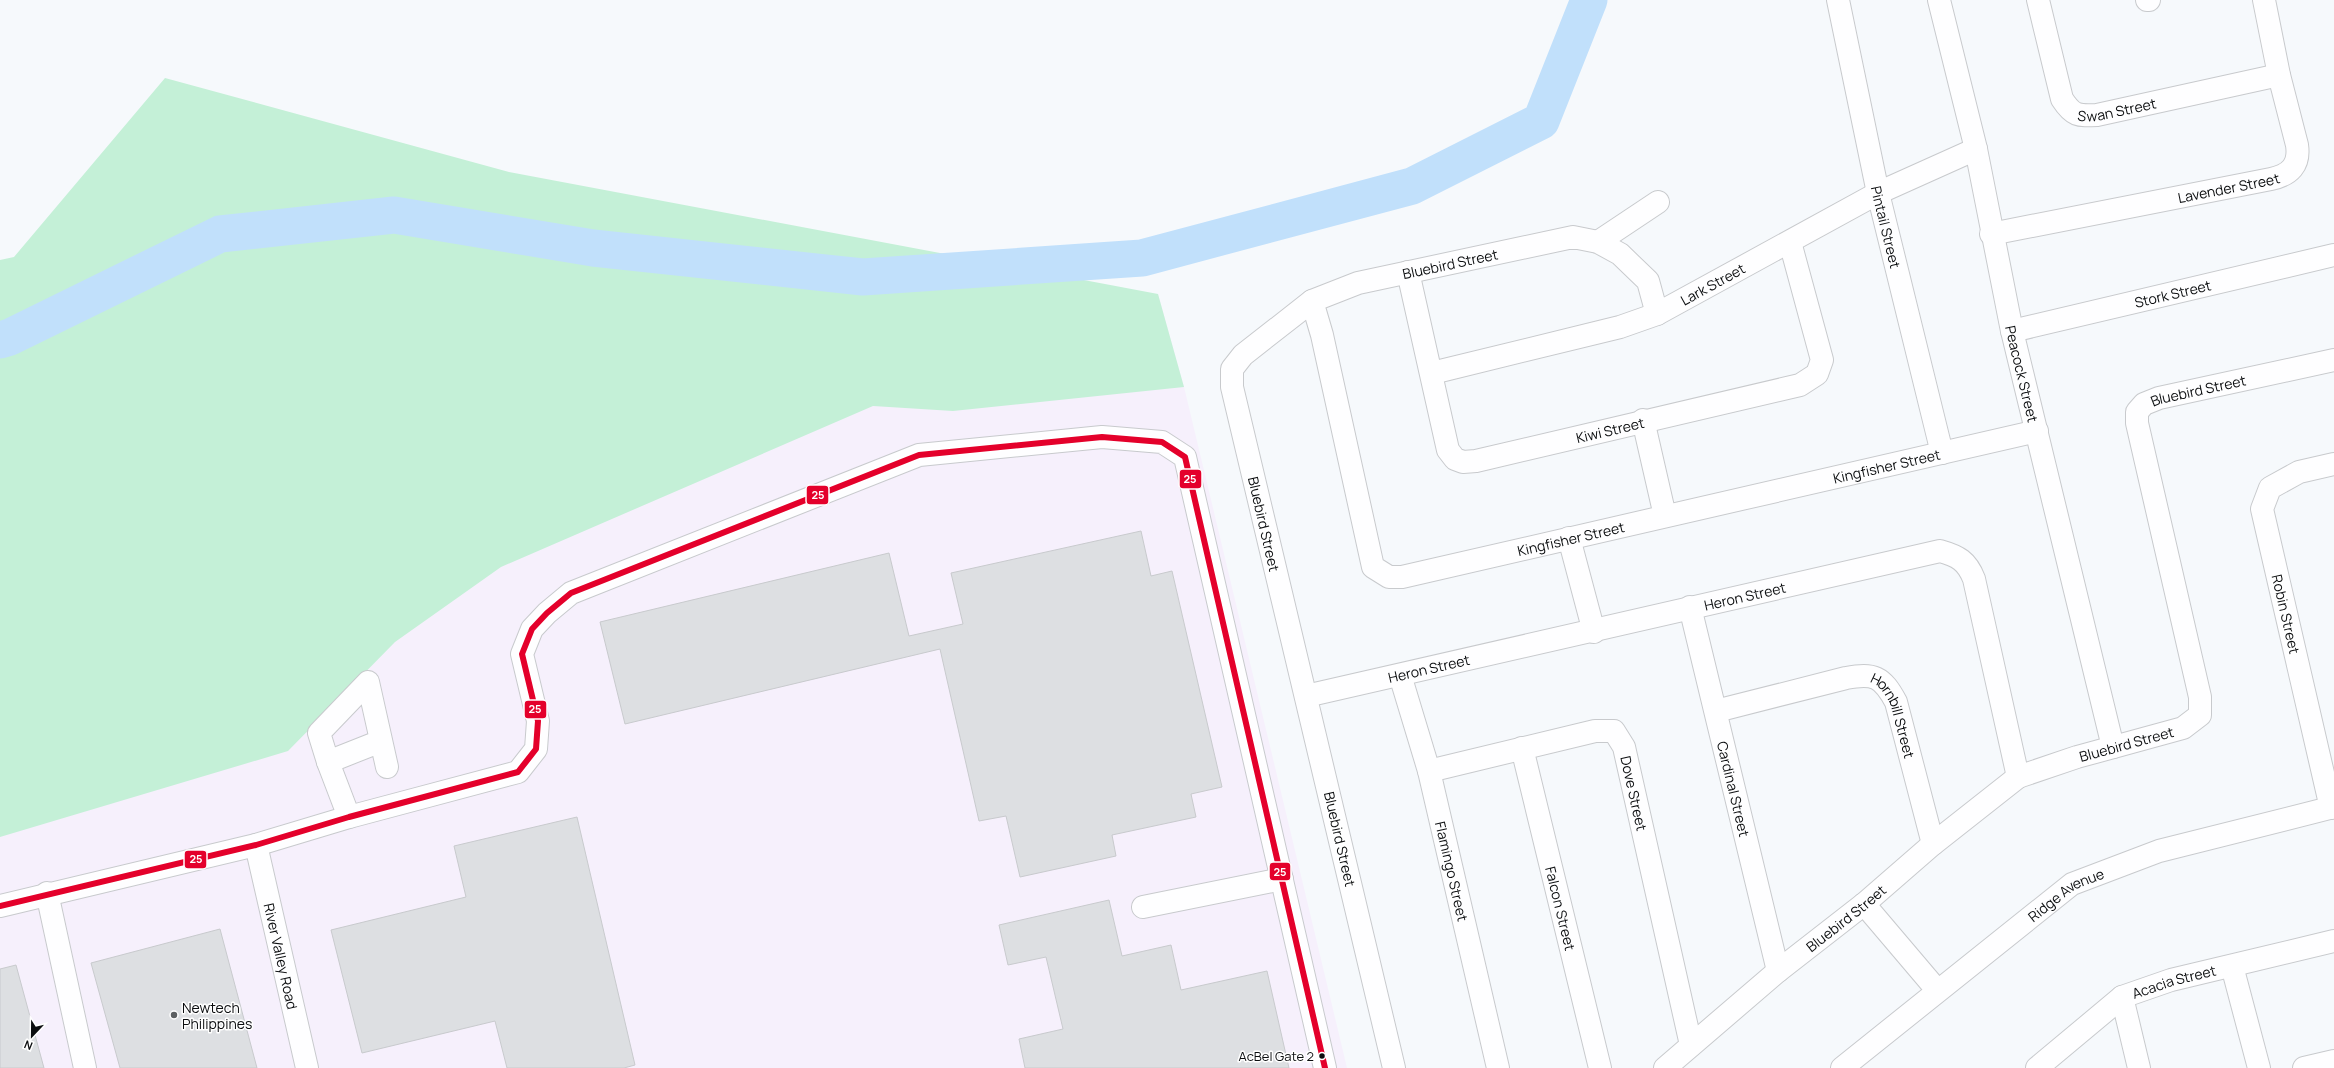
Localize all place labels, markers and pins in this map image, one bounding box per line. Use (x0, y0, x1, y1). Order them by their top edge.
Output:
place label: Newtech Philippines (182, 998, 252, 1033)
marker: Newtech Philippines (169, 1010, 179, 1020)
place label: AcBel Gate 2 (1238, 1047, 1314, 1065)
marker: AcBel Gate 2 (1317, 1051, 1327, 1061)

